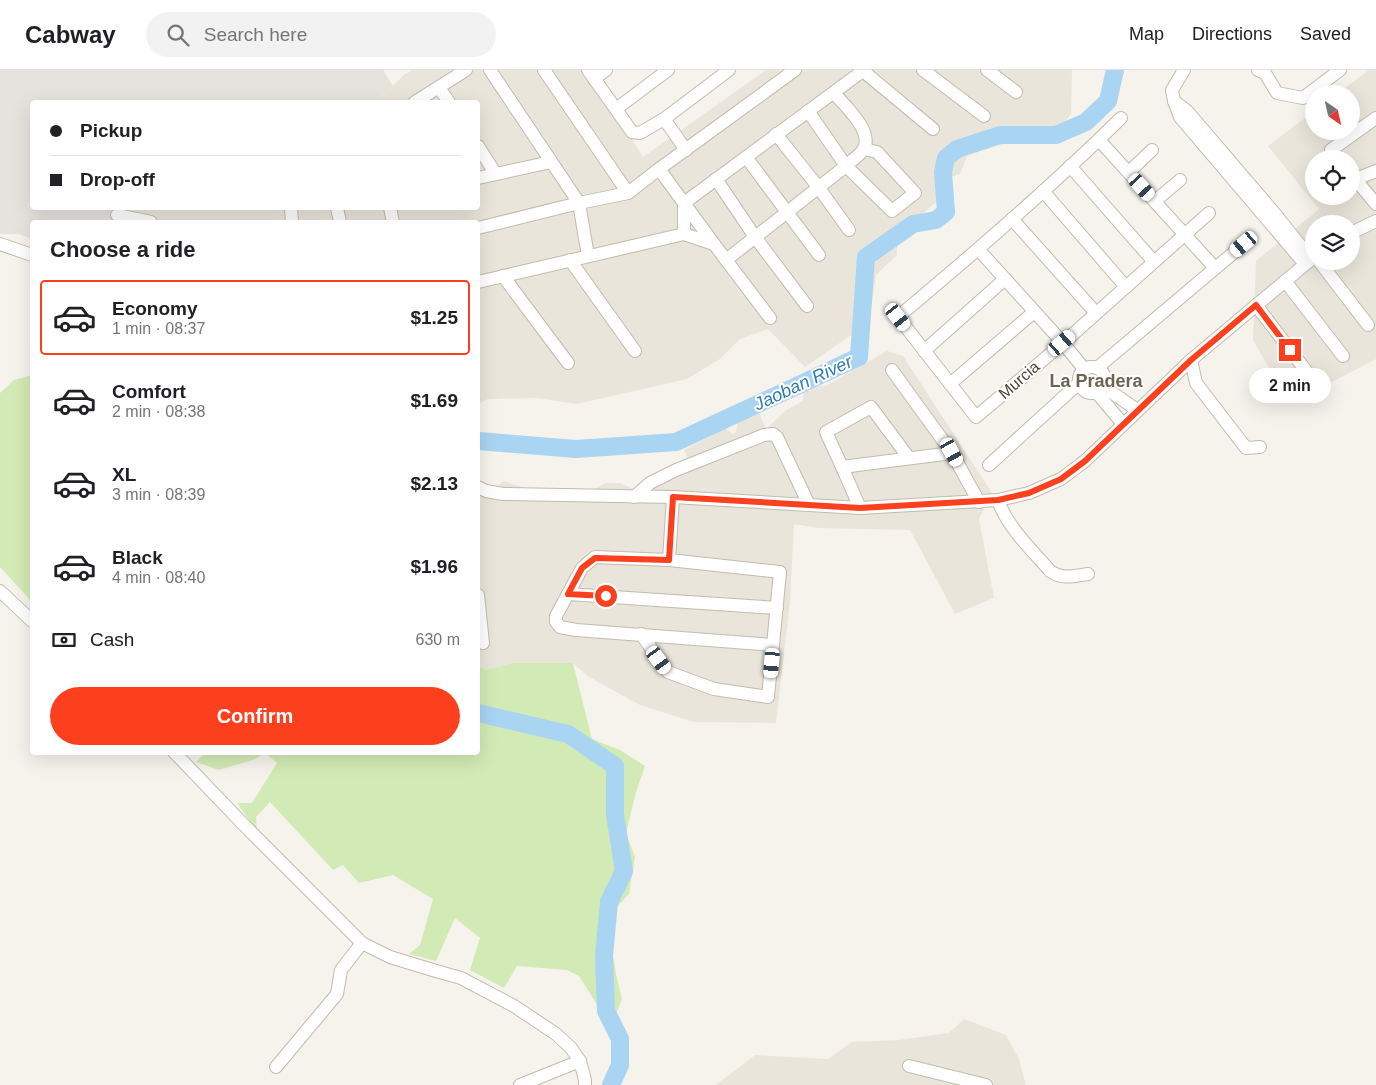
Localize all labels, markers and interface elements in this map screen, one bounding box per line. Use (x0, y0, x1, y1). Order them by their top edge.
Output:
search box (146, 12, 496, 57)
text: Cabway (25, 21, 116, 48)
icon: search (164, 21, 192, 49)
text: Search here (204, 24, 307, 45)
text: Map (1129, 24, 1164, 44)
text: Directions (1192, 24, 1272, 44)
text: Saved (1300, 24, 1351, 44)
north arrow (1305, 85, 1360, 140)
map controls (1305, 85, 1360, 270)
text: Pickup (80, 120, 142, 141)
button: locate (1305, 150, 1360, 205)
text: Drop-off (80, 169, 155, 190)
car (1126, 171, 1157, 203)
button: layers (1305, 215, 1360, 270)
car (1227, 229, 1260, 259)
text: Choose a ride (50, 237, 195, 262)
icon: car (52, 295, 97, 340)
text: Economy (112, 298, 198, 319)
car (882, 301, 913, 333)
text: $1.25 (410, 307, 458, 328)
text: 1 min · 08:37 (112, 320, 205, 337)
car (1045, 327, 1078, 359)
route end (1279, 339, 1301, 361)
water label: Jaoban River (750, 351, 856, 415)
street label: Murcia (995, 358, 1043, 402)
callout: 2 min (1249, 368, 1331, 402)
district label: La Pradera (1049, 371, 1144, 391)
text: 2 min (1269, 377, 1311, 394)
icon: car (52, 378, 97, 423)
text: Comfort (112, 381, 186, 402)
text: $1.69 (410, 390, 458, 411)
text: 2 min · 08:38 (112, 403, 205, 420)
car (938, 435, 965, 469)
icon: car (52, 461, 97, 506)
text: XL (112, 464, 136, 485)
text: $2.13 (410, 473, 458, 494)
text: 3 min · 08:39 (112, 486, 205, 503)
icon: car (52, 544, 97, 589)
text: Black (112, 547, 163, 568)
text: $1.96 (410, 556, 458, 577)
text: 4 min · 08:40 (112, 569, 205, 586)
route start (595, 585, 617, 607)
icon: cash (50, 626, 78, 654)
text: Cash (90, 629, 134, 650)
text: 630 m (416, 631, 460, 648)
car (644, 643, 673, 677)
car (763, 647, 780, 679)
button: Confirm (50, 687, 460, 745)

